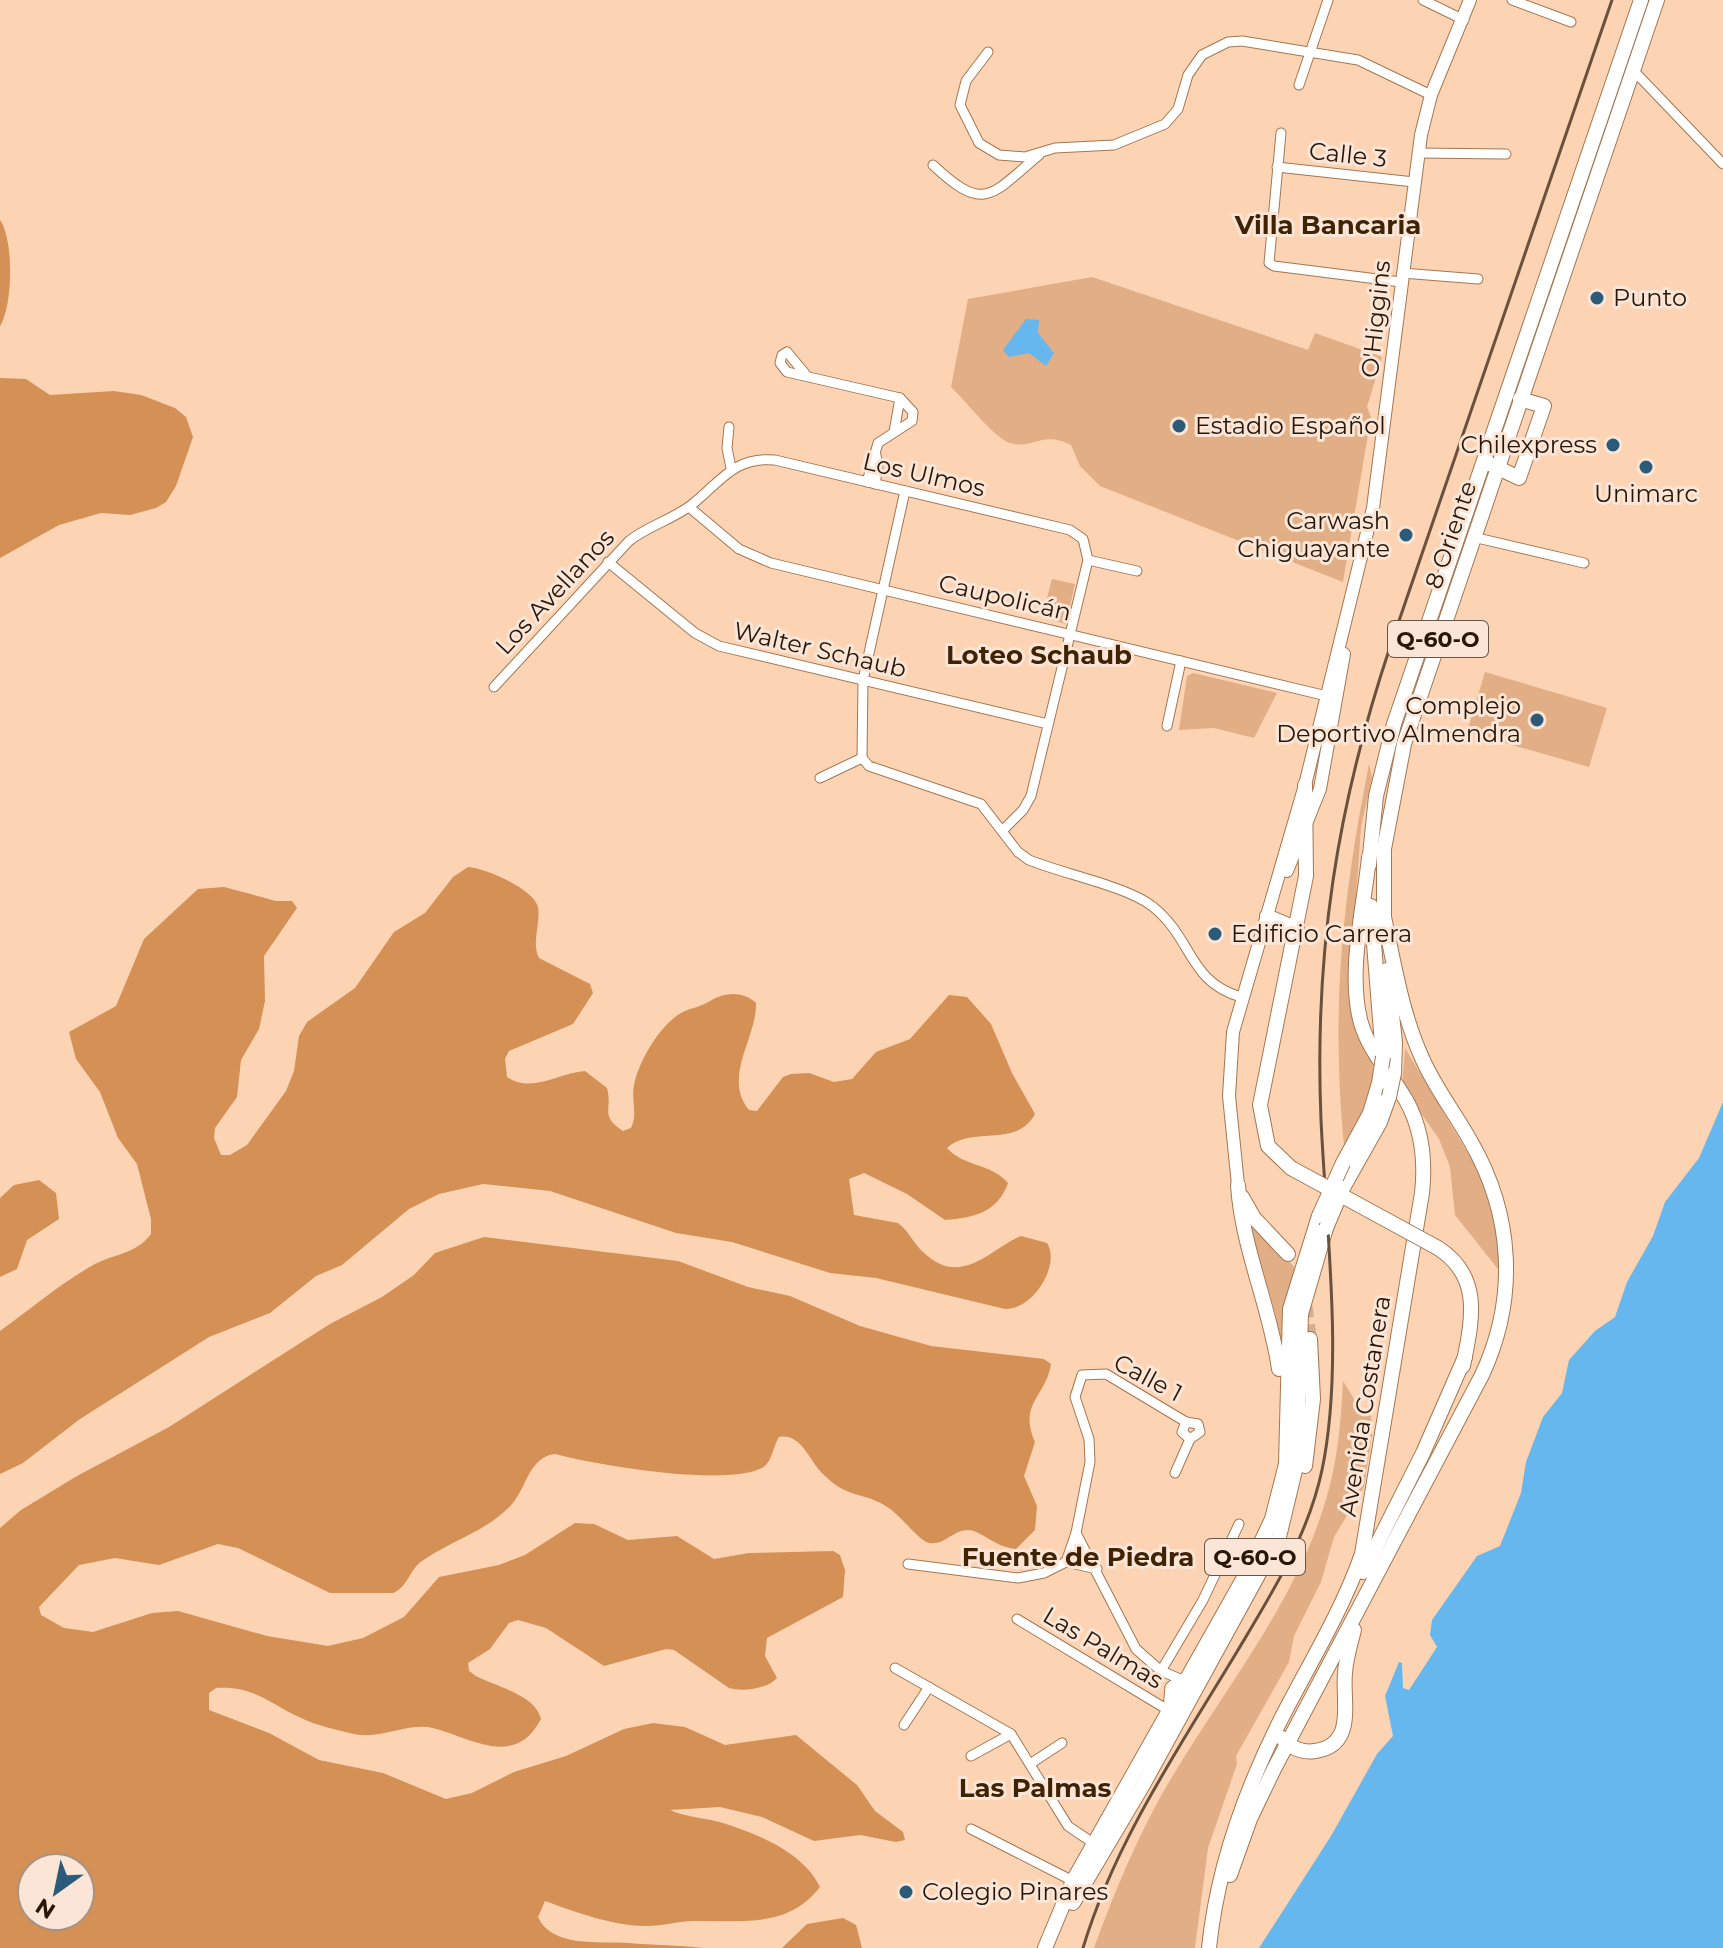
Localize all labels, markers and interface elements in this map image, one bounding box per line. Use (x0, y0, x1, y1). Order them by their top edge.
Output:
street label: Calle 3 (1308, 136, 1388, 173)
district label: Villa Bancaria (1234, 209, 1421, 241)
street label: O'Higgins (1355, 259, 1396, 379)
place label: Punto (1613, 283, 1687, 312)
marker: Punto (1588, 289, 1606, 307)
place label: Estadio Español (1195, 411, 1386, 440)
marker: Estadio Español (1170, 417, 1188, 435)
place label: Chilexpress (1460, 430, 1597, 459)
marker: Chilexpress (1604, 436, 1622, 454)
street label: Los Ulmos (860, 446, 988, 503)
marker: Unimarc (1637, 458, 1655, 476)
street label: 8 Oriente (1419, 477, 1482, 593)
place label: Unimarc (1594, 479, 1698, 508)
place label: Carwash Chiguayante (1237, 506, 1390, 563)
street label: Los Avellanos (489, 523, 620, 660)
marker: Carwash Chiguayante (1397, 526, 1415, 544)
street label: Caupolicán (936, 568, 1074, 627)
street label: Walter Schaub (731, 616, 909, 683)
road number: Q-60-O (1388, 621, 1488, 657)
district label: Loteo Schaub (946, 639, 1132, 671)
place label: Complejo Deportivo Almendra (1276, 691, 1521, 748)
marker: Complejo Deportivo Almendra (1528, 711, 1546, 729)
place label: Edificio Carrera (1231, 919, 1412, 948)
marker: Edificio Carrera (1206, 925, 1224, 943)
street label: Avenida Costanera (1333, 1293, 1396, 1518)
street label: Calle 1 (1109, 1348, 1187, 1408)
road number: Q-60-O (1205, 1539, 1305, 1575)
district label: Fuente de Piedra (962, 1541, 1194, 1573)
street label: Las Palmas (1038, 1600, 1169, 1695)
district label: Las Palmas (959, 1772, 1112, 1804)
north arrow (16, 1852, 96, 1932)
place label: Colegio Pinares (922, 1877, 1108, 1906)
marker: Colegio Pinares (897, 1883, 915, 1901)
text: N (31, 1892, 60, 1925)

